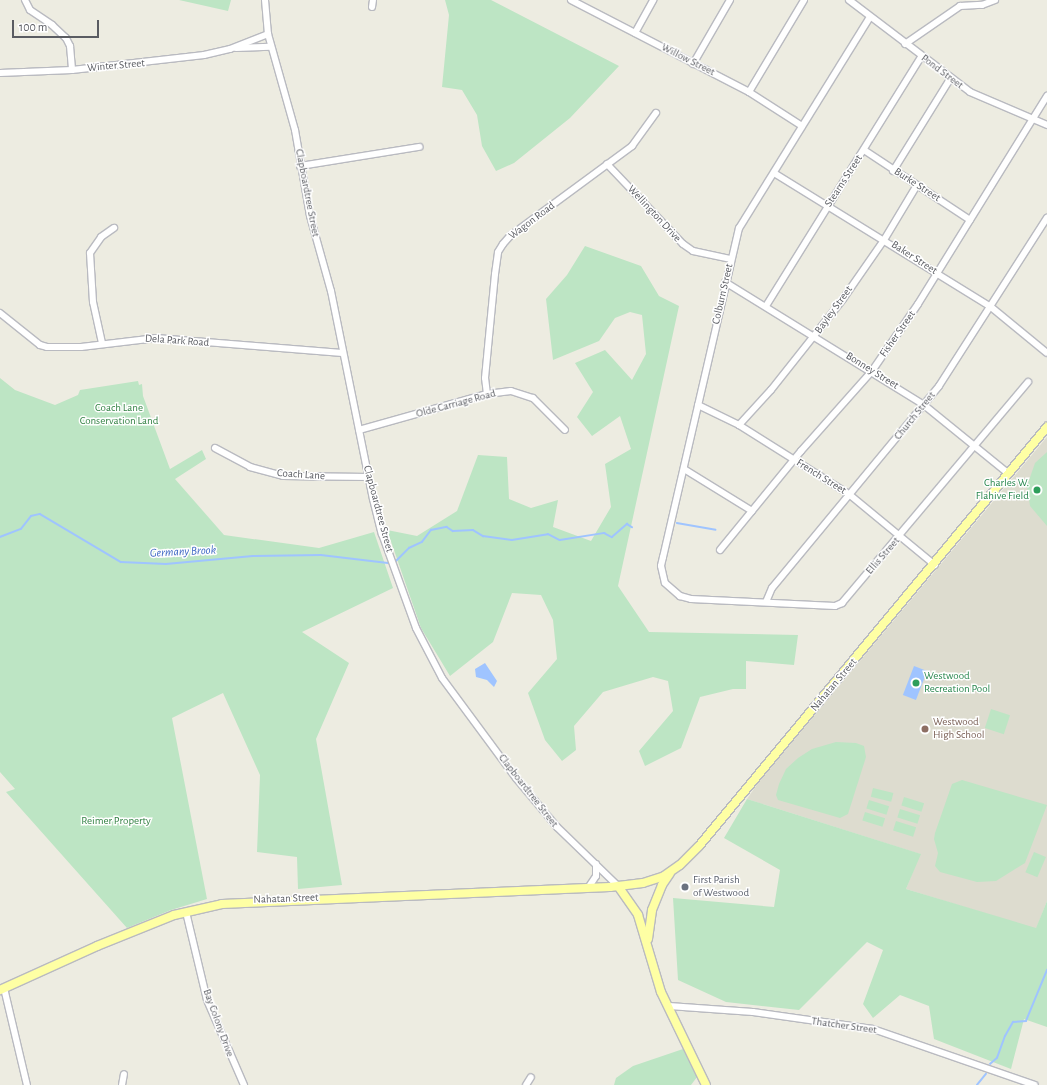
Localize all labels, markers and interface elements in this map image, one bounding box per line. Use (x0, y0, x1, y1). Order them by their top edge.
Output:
scale bar (14, 12, 101, 38)
text: 100 m (19, 21, 47, 33)
street label: Willow Street (659, 41, 717, 79)
street label: Pond Street (918, 52, 966, 92)
street label: Winter Street (87, 57, 145, 75)
street label: Clapboardtree Street (292, 148, 322, 238)
street label: Stearns Street (822, 152, 866, 210)
street label: Burke Street (891, 165, 943, 205)
street label: Wellington Drive (624, 183, 684, 245)
street label: Wagon Road (506, 199, 558, 243)
street label: Baker Street (889, 238, 939, 278)
street label: Colburn Street (710, 262, 736, 326)
street label: Bayley Street (812, 284, 856, 336)
street label: Fisher Street (877, 308, 919, 360)
street label: Dela Park Road (144, 332, 210, 350)
street label: Bonney Street (843, 350, 901, 392)
street label: Olde Carriage Road (415, 387, 497, 421)
street label: Church Street (892, 389, 938, 443)
park label: Coach Lane Conservation Land (80, 402, 158, 428)
street label: French Street (794, 456, 848, 498)
street label: Clapboardtree Street (360, 464, 396, 554)
street label: Coach Lane (277, 467, 325, 483)
place label: Charles W. Flahive Field (976, 477, 1029, 503)
marker: Charles W. Flahive Field (1032, 485, 1042, 495)
street label: Ellis Street (863, 535, 903, 577)
water label: Germany Brook (149, 543, 217, 561)
street label: Nahatan Street (808, 656, 860, 714)
place label: Westwood Recreation Pool (924, 670, 990, 696)
marker: Westwood Recreation Pool (911, 678, 921, 688)
place label: Westwood High School (933, 716, 985, 742)
marker: Westwood High School (920, 724, 930, 734)
street label: Clapboardtree Street (495, 752, 561, 830)
park label: Reimer Property (81, 814, 151, 828)
place label: First Parish of Westwood (693, 874, 749, 900)
marker: First Parish of Westwood (680, 882, 690, 892)
street label: Nahatan Street (253, 891, 319, 907)
street label: Bay Colony Drive (200, 987, 236, 1059)
street label: Thatcher Street (811, 1015, 877, 1037)

